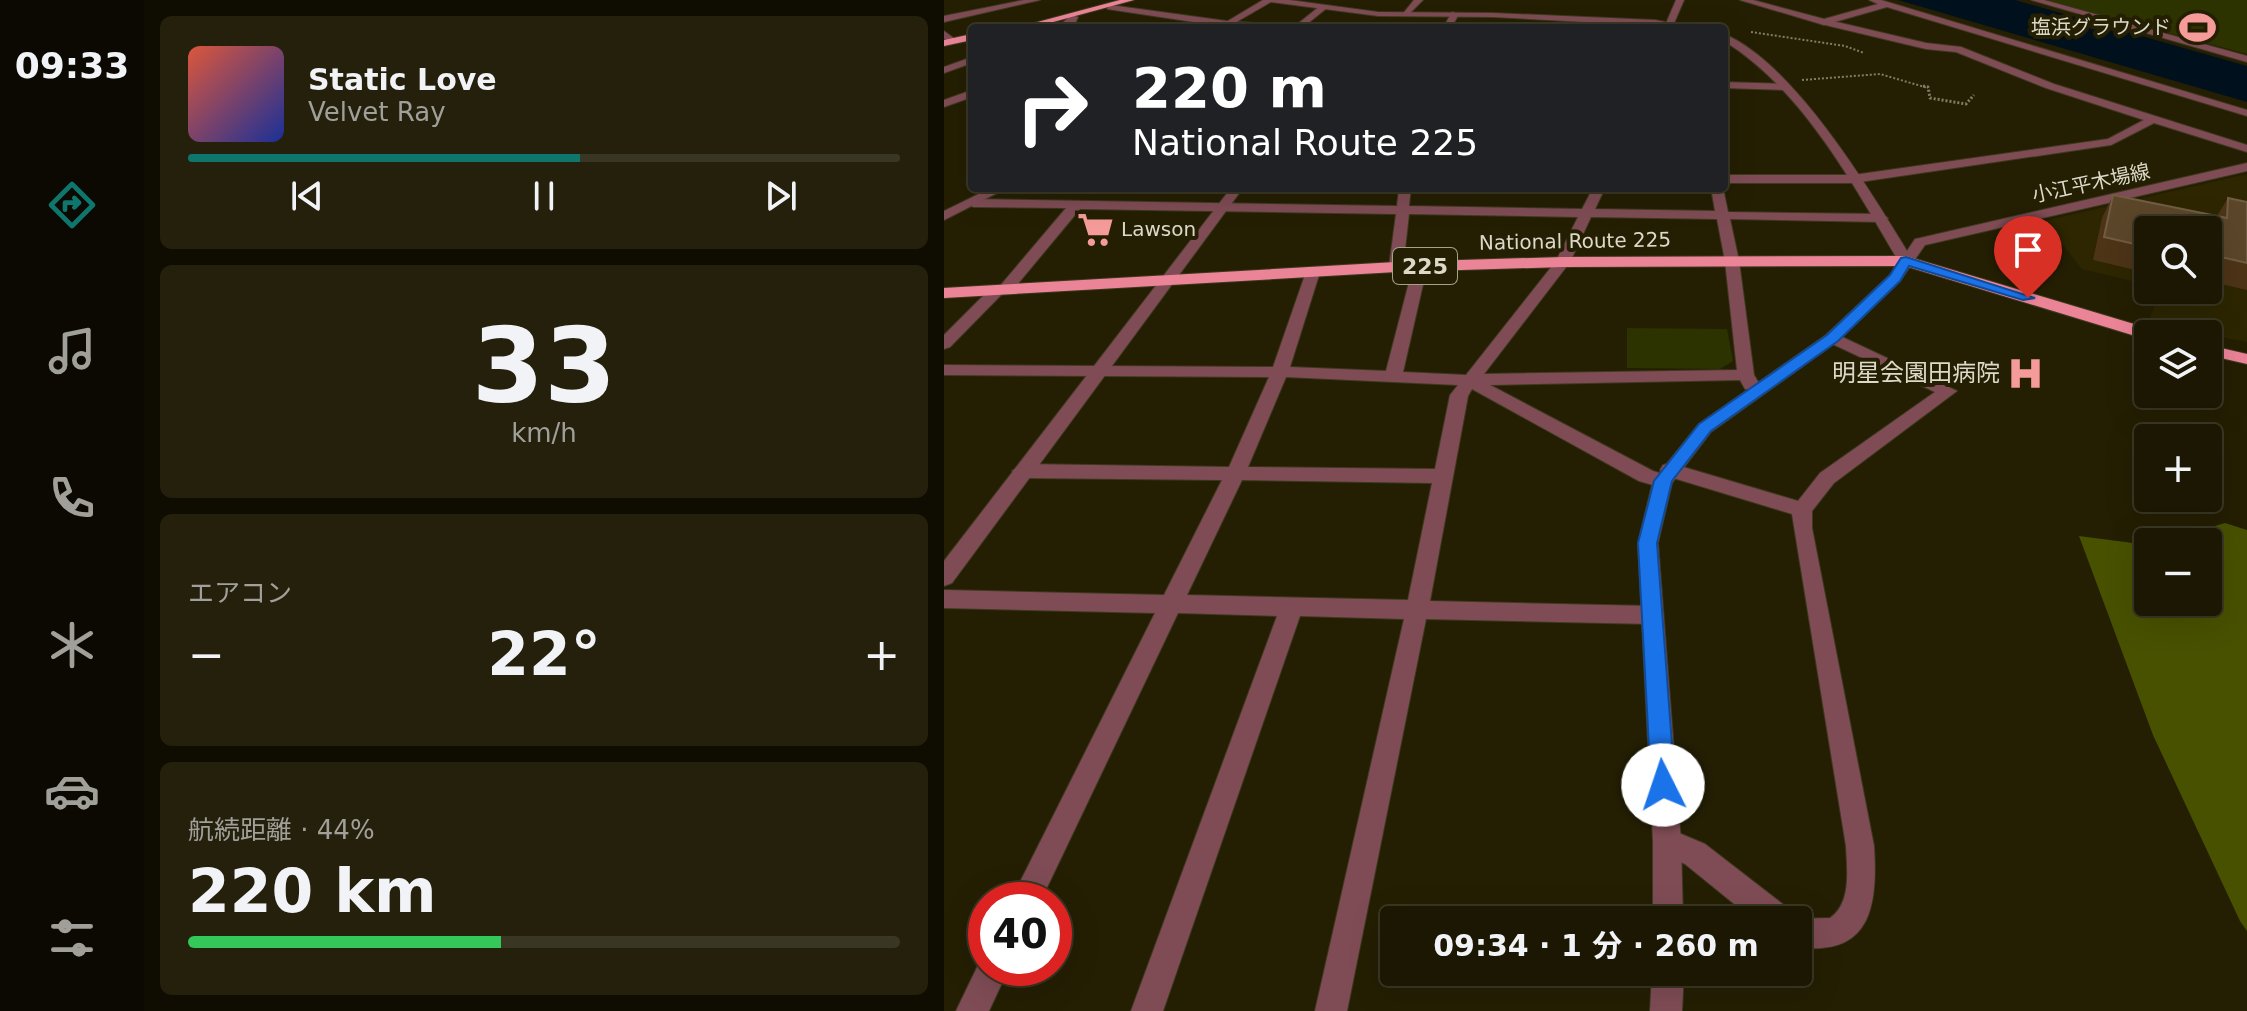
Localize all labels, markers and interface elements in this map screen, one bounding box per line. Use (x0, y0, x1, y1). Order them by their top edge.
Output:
sports icon: 塩浜グラウンド (2178, 8, 2216, 46)
place label: 塩浜グラウンド (2031, 15, 2171, 39)
text: 09:33 (15, 45, 129, 86)
text: 220 m (1132, 55, 1327, 120)
icon: right (1000, 56, 1104, 160)
text: Static Love (308, 62, 497, 97)
text: Velvet Ray (308, 97, 446, 127)
text: National Route 225 (1132, 122, 1478, 163)
street label: 小江平木場線 (2030, 159, 2152, 207)
icon: previous (285, 174, 329, 218)
icon: pause (522, 174, 566, 218)
icon: next (759, 174, 803, 218)
icon: directions (44, 177, 100, 233)
supermarket icon: Lawson (1076, 210, 1114, 248)
pin (1994, 216, 2062, 298)
map controls (2134, 216, 2222, 616)
button: search (2134, 216, 2222, 304)
place label: Lawson (1121, 217, 1196, 241)
street label: National Route 225 (1479, 227, 1671, 255)
icon: arrive (2006, 228, 2050, 272)
road number: 225 (1393, 248, 1457, 284)
text: 33 (472, 305, 616, 427)
button: layers (2134, 320, 2222, 408)
icon: music (44, 323, 100, 379)
hospital icon: 明星会園田病院 (2007, 354, 2045, 392)
place label: 明星会園田病院 (1832, 359, 2000, 387)
text: km/h (511, 418, 577, 448)
button: + (2134, 424, 2222, 512)
icon: phone (44, 470, 100, 526)
button: − (2134, 528, 2222, 616)
text: エアコン (188, 578, 292, 608)
icon: climate (44, 617, 100, 673)
text: 22° (487, 619, 601, 689)
text: − (188, 629, 225, 680)
text: + (863, 629, 900, 680)
position arrow (1621, 743, 1705, 827)
icon: car (44, 763, 100, 819)
text: 航続距離 · 44% (188, 815, 375, 845)
text: 220 km (188, 856, 437, 926)
speed limit sign: 40 (968, 882, 1072, 986)
icon: filters (44, 910, 100, 966)
text: 09:34 · 1 分 · 260 m (1433, 928, 1759, 963)

